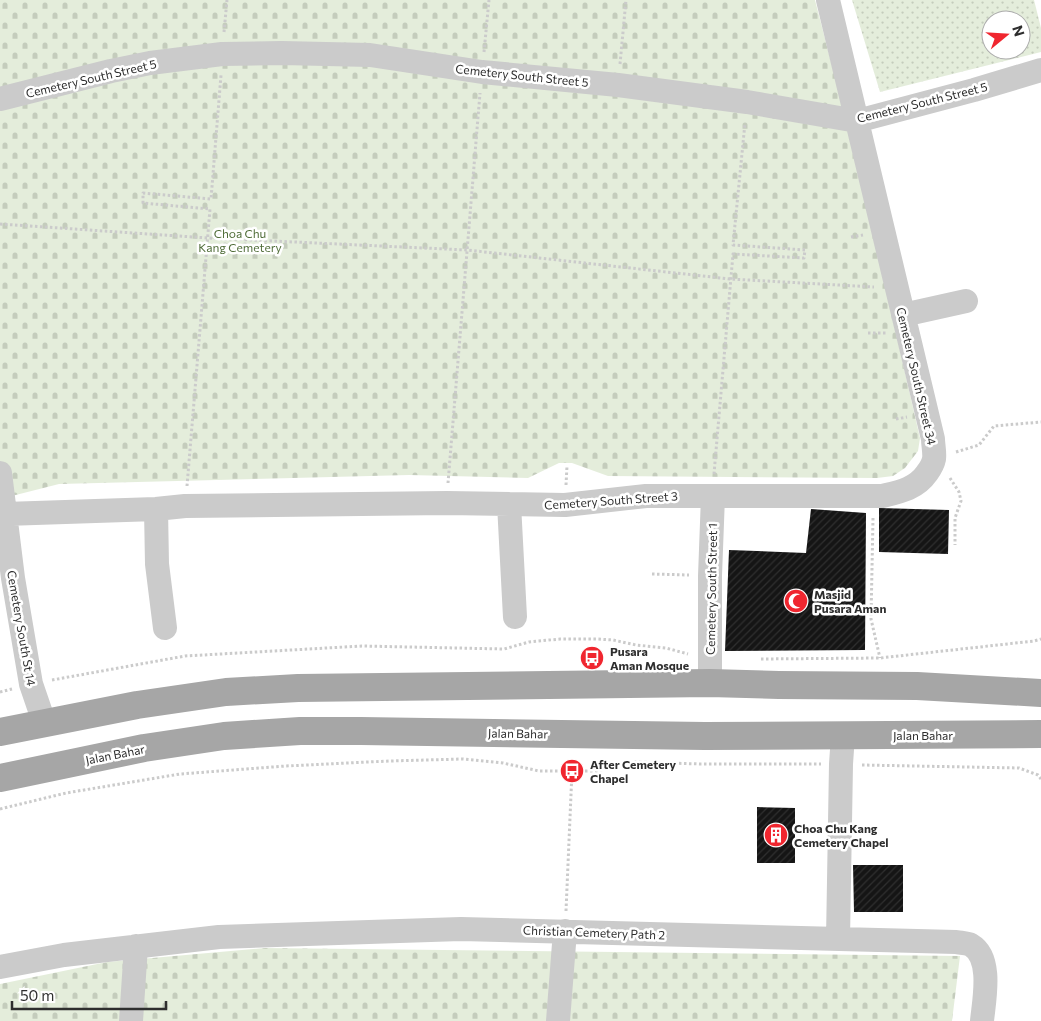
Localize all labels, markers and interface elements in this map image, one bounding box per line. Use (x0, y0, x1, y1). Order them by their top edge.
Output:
north arrow (981, 10, 1031, 60)
text: N (1009, 23, 1029, 38)
street label: Cemetery South Street 5 (24, 56, 158, 100)
street label: Cemetery South Street 5 (455, 61, 589, 89)
street label: Cemetery South Street 5 (855, 79, 989, 125)
park label: Choa Chu Kang Cemetery (198, 226, 282, 254)
street label: Cemetery South Street 34 (894, 306, 940, 446)
street label: Cemetery South Street 3 (544, 488, 678, 512)
street label: Cemetery South Street 1 (703, 523, 719, 655)
street label: Cemetery South St 14 (5, 569, 39, 687)
place label: Masjid Pusara Aman (814, 587, 886, 615)
mosque icon: Masjid Pusara Aman (783, 588, 809, 614)
place label: Pusara Aman Mosque (610, 644, 689, 672)
bus stop icon: Pusara Aman Mosque (579, 645, 605, 671)
street label: Jalan Bahar (488, 725, 548, 742)
street label: Jalan Bahar (893, 728, 953, 743)
street label: Jalan Bahar (84, 741, 146, 768)
place label: After Cemetery Chapel (590, 757, 676, 785)
bus stop icon: After Cemetery Chapel (559, 758, 585, 784)
place label: Choa Chu Kang Cemetery Chapel (794, 821, 889, 849)
building icon: Choa Chu Kang Cemetery Chapel (763, 822, 789, 848)
street label: Christian Cemetery Path 2 (523, 923, 666, 941)
scale bar (12, 978, 166, 1010)
text: 50 m (20, 986, 54, 1004)

